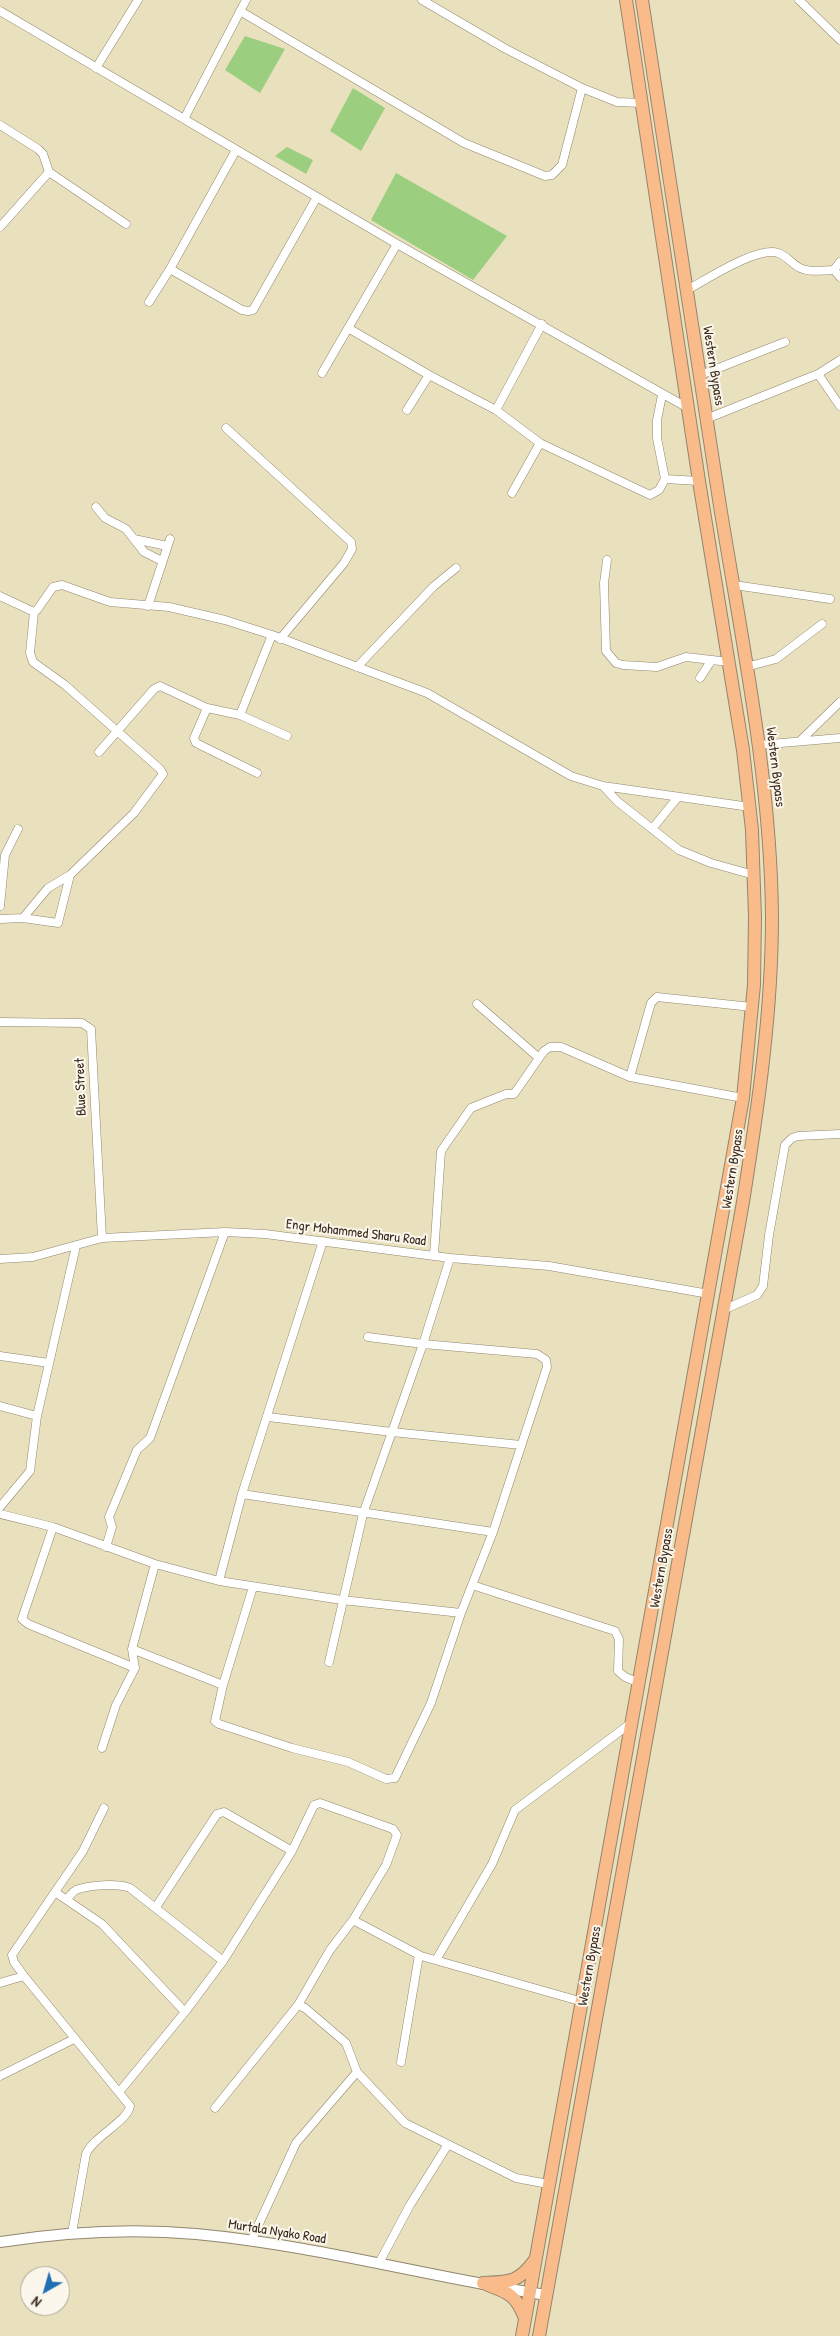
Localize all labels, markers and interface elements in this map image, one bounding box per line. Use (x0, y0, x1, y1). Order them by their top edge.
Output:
street label: Western Bypass (698, 325, 728, 407)
street label: Western Bypass (762, 726, 788, 808)
street label: Blue Street (72, 1058, 90, 1116)
street label: Western Bypass (718, 1128, 748, 1210)
street label: Engr Mohammed Sharu Road (285, 1216, 427, 1250)
street label: Western Bypass (647, 1527, 677, 1609)
street label: Western Bypass (575, 1925, 605, 2007)
street label: Murtala Nyako Road (227, 2216, 327, 2248)
north arrow (20, 2266, 70, 2316)
text: N (27, 2293, 45, 2312)

